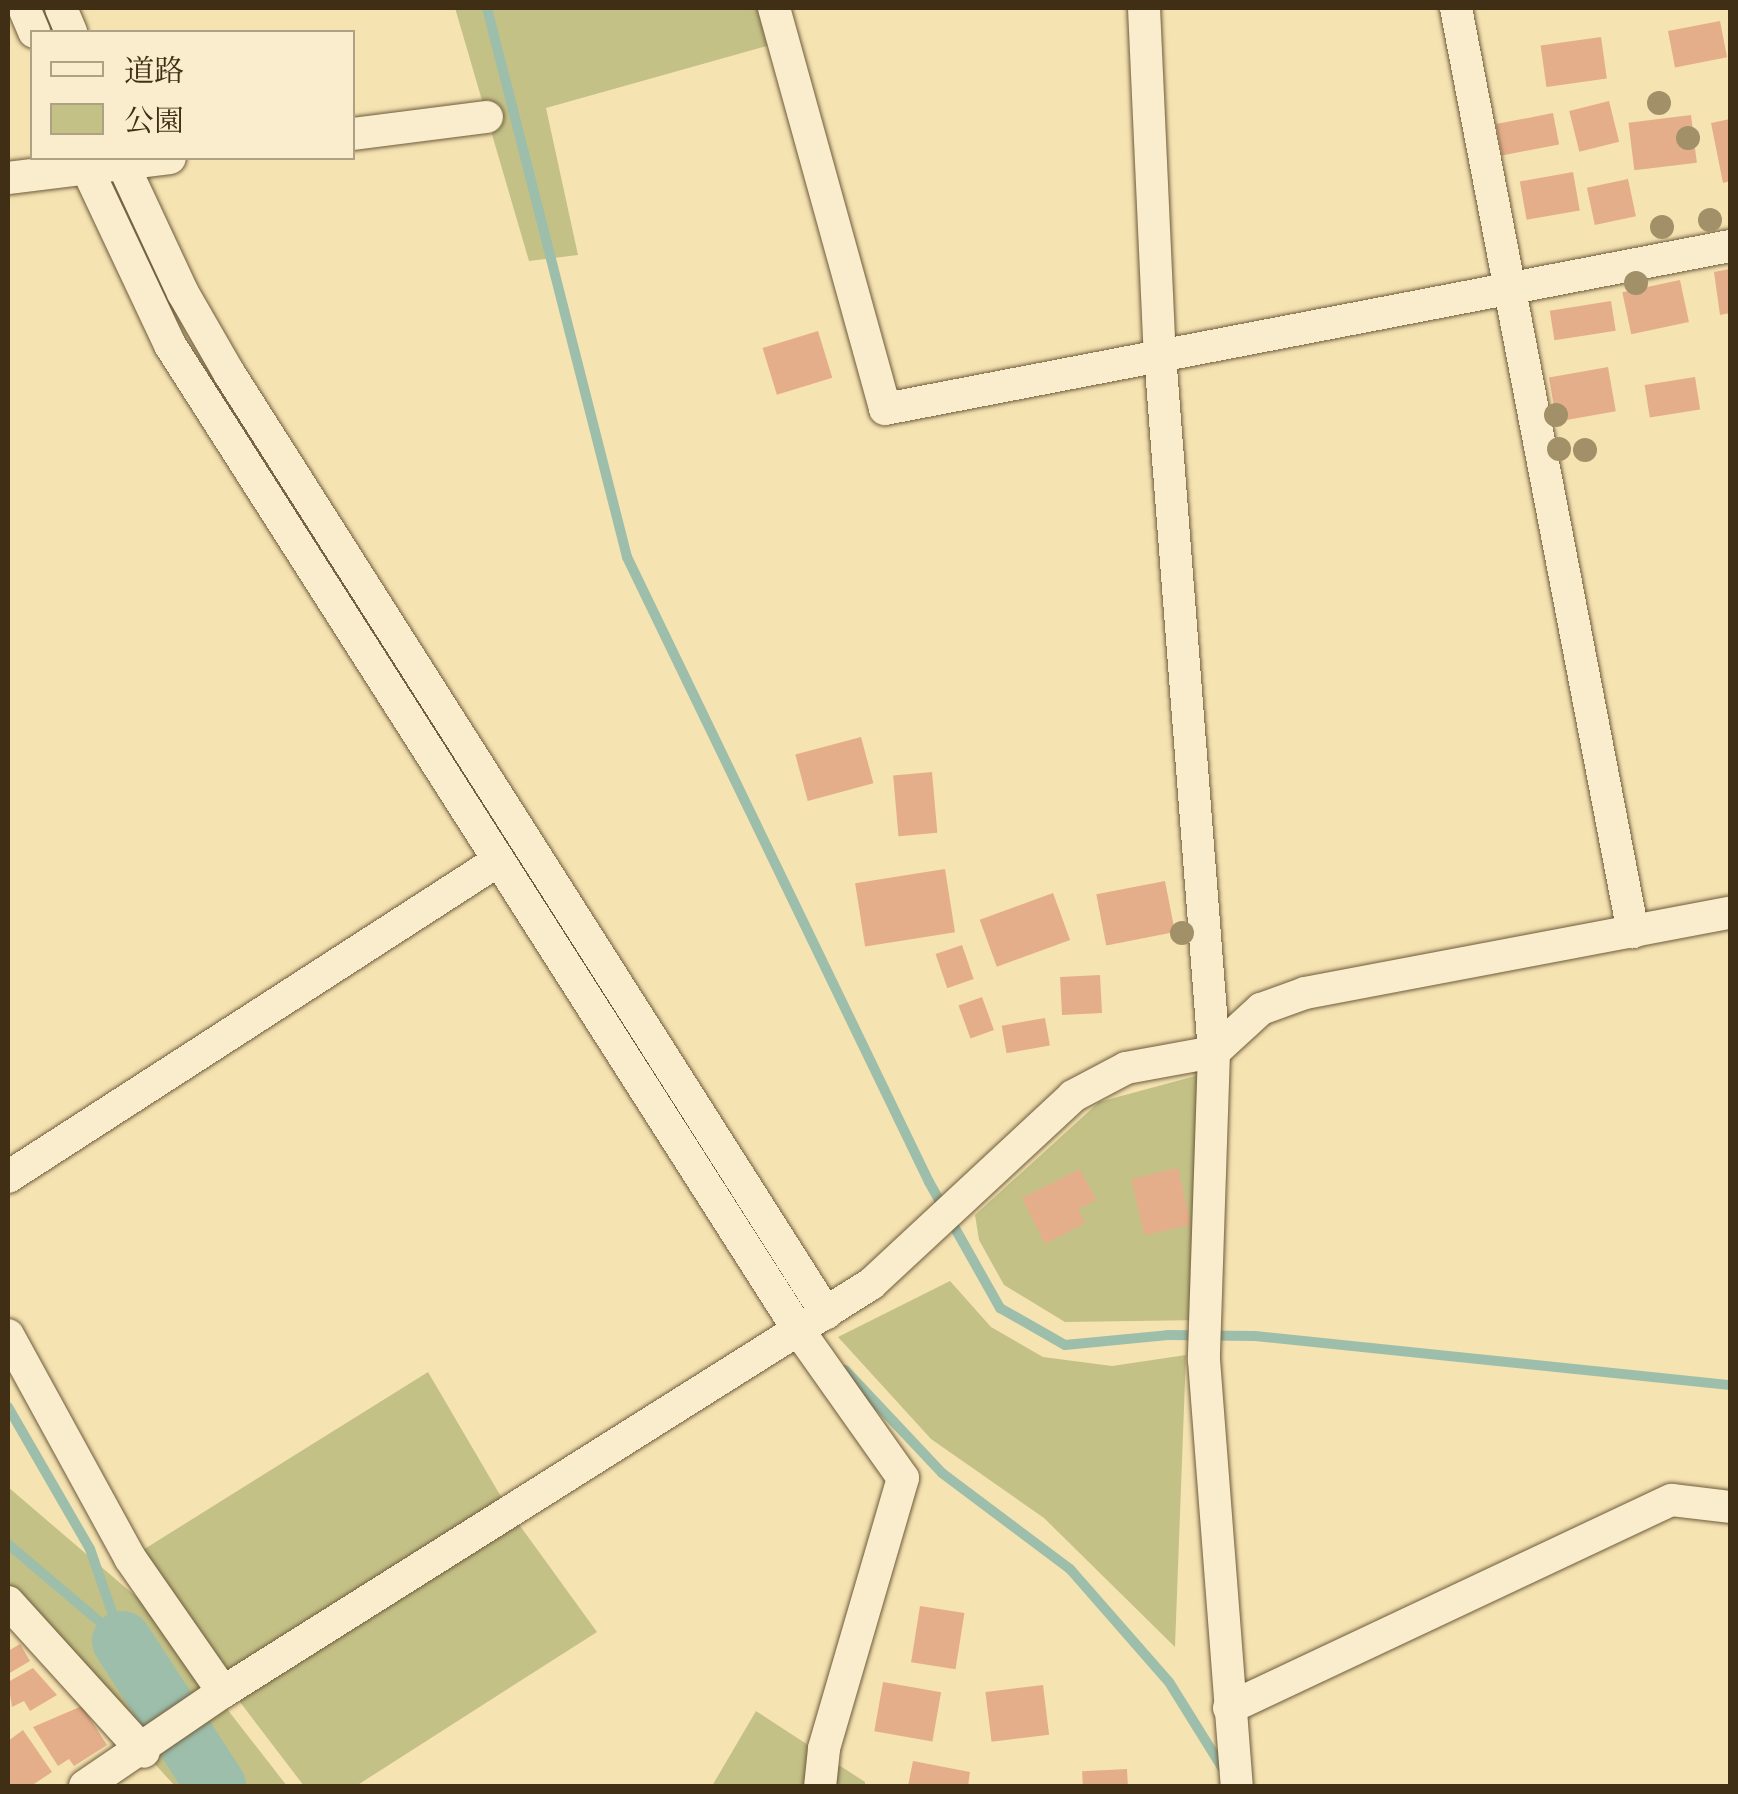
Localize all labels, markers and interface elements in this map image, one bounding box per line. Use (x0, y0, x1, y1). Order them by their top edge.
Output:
legend (30, 30, 355, 160)
text: 道路 (124, 48, 184, 92)
text: 公園 (124, 98, 184, 142)

